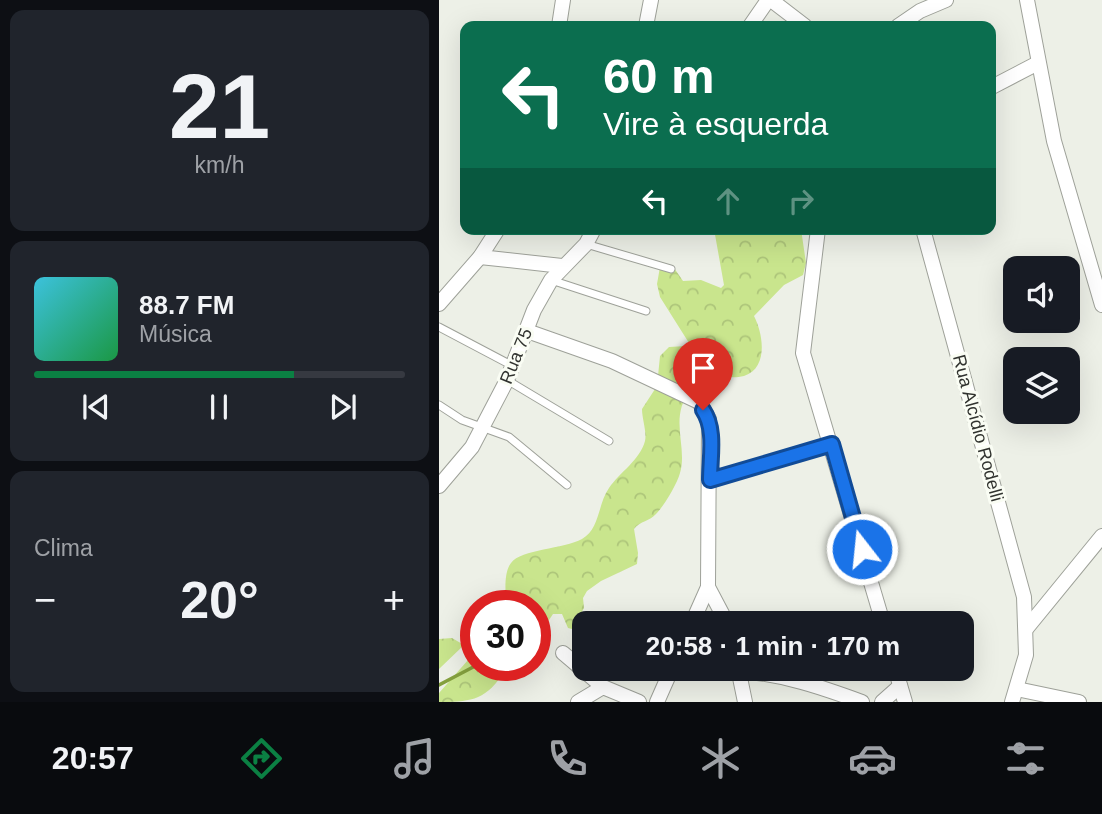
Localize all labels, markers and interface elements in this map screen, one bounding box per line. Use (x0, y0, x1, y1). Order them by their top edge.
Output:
icon: left (488, 49, 579, 140)
text: 60 m (603, 49, 715, 103)
text: 21 (169, 56, 270, 157)
text: Vire à esquerda (603, 106, 828, 142)
text: km/h (195, 152, 244, 178)
icon: left (636, 182, 674, 220)
icon: ahead (709, 182, 747, 220)
icon: right (782, 182, 820, 220)
map controls (1003, 256, 1080, 424)
button: sound (1003, 256, 1080, 333)
text: 88.7 FM (139, 290, 234, 320)
text: Música (139, 321, 212, 347)
street label: Rua 75 (496, 325, 536, 387)
pin (673, 338, 733, 410)
button: layers (1003, 347, 1080, 424)
icon: arrive (684, 349, 722, 387)
street label: Rua Alcídio Rodelli (949, 352, 1007, 504)
icon: previous (77, 388, 115, 426)
icon: pause (200, 388, 238, 426)
icon: next (324, 388, 362, 426)
position arrow (825, 512, 899, 586)
text: Clima (34, 535, 93, 561)
text: 20° (180, 571, 259, 629)
text: − (34, 579, 56, 621)
text: + (383, 579, 405, 621)
speed limit sign: 30 (460, 590, 551, 681)
text: 20:58 · 1 min · 170 m (646, 631, 900, 661)
icon: directions (237, 734, 286, 783)
icon: music (390, 734, 439, 783)
icon: phone (543, 734, 592, 783)
icon: climate (696, 734, 745, 783)
icon: car (848, 734, 897, 783)
icon: filters (1001, 734, 1050, 783)
text: 20:57 (52, 740, 134, 776)

